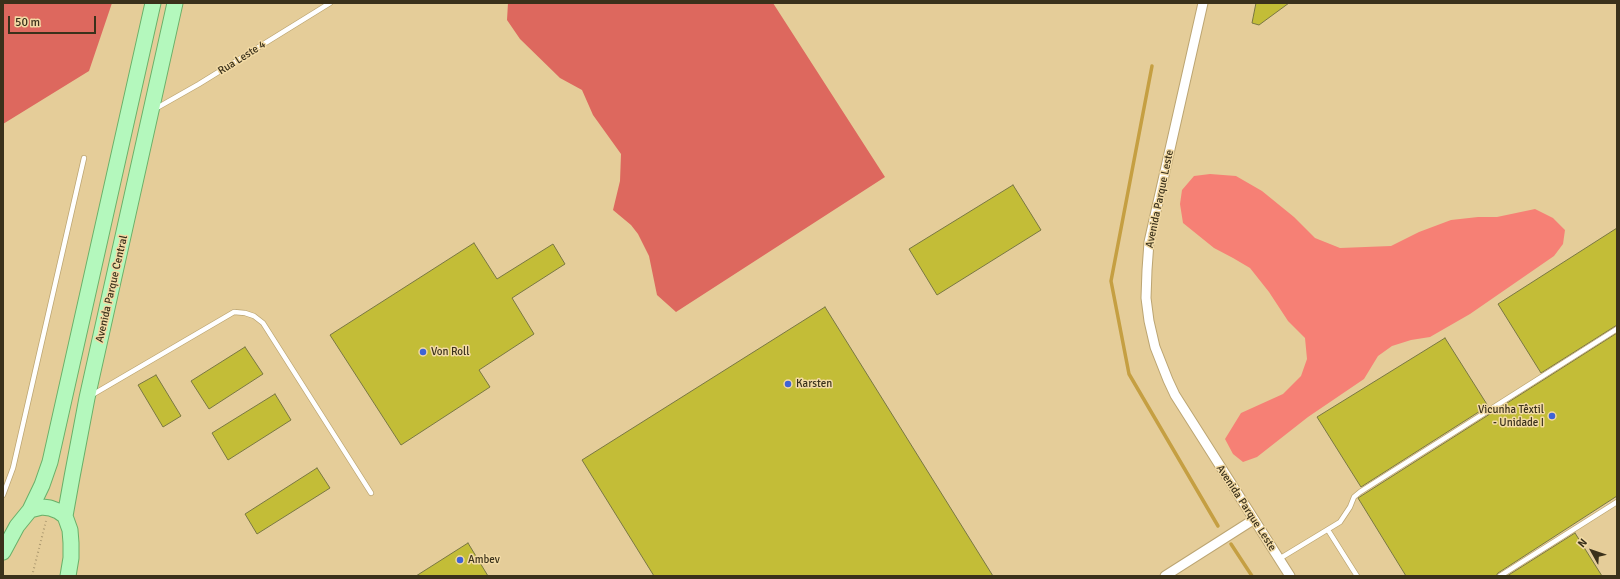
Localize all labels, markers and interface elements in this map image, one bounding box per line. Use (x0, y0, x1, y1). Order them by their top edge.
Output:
scale bar (10, 8, 98, 34)
text: 50 m (15, 15, 40, 30)
street label: Rua Leste 4 (216, 38, 268, 78)
street label: Avenida Parque Leste (1143, 149, 1177, 249)
street label: Avenida Parque Central (93, 234, 131, 344)
place label: Von Roll (431, 345, 469, 359)
marker: Von Roll (418, 347, 428, 357)
place label: Karsten (796, 377, 832, 391)
marker: Karsten (783, 379, 793, 389)
place label: Vicunha Têxtil - Unidade I (1478, 403, 1544, 429)
marker: Vicunha Têxtil - Unidade I (1547, 411, 1557, 421)
street label: Avenida Parque Leste (1213, 462, 1279, 554)
north arrow (1572, 531, 1612, 571)
text: N (1575, 536, 1590, 550)
place label: Ambev (468, 553, 500, 567)
marker: Ambev (455, 555, 465, 565)

